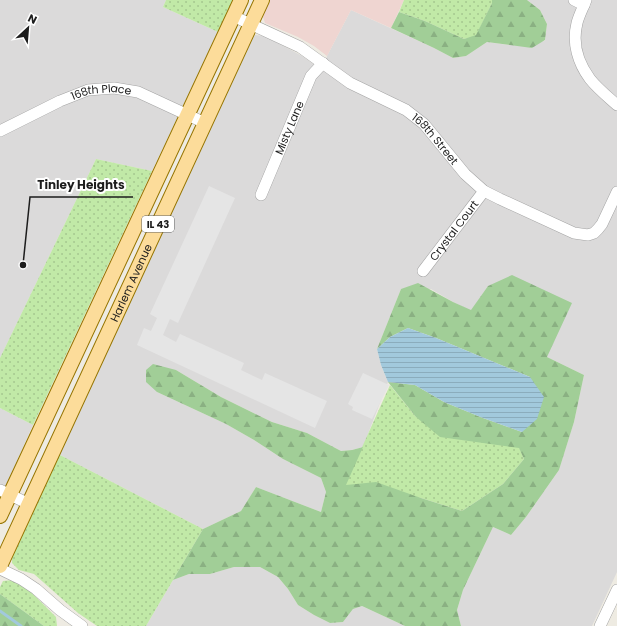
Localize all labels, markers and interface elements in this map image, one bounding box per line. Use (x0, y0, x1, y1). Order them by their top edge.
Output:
north arrow (8, 8, 48, 48)
text: N (25, 10, 40, 28)
street label: 168th Place (68, 80, 133, 104)
street label: Misty Lane (271, 98, 308, 157)
street label: 168th Street (409, 110, 462, 168)
callout: Tinley Heights (30, 173, 133, 197)
text: Tinley Heights (37, 176, 125, 193)
street label: Crystal Court (426, 197, 482, 264)
road number: IL 43 (142, 216, 174, 232)
street label: Harlem Avenue (106, 241, 156, 324)

